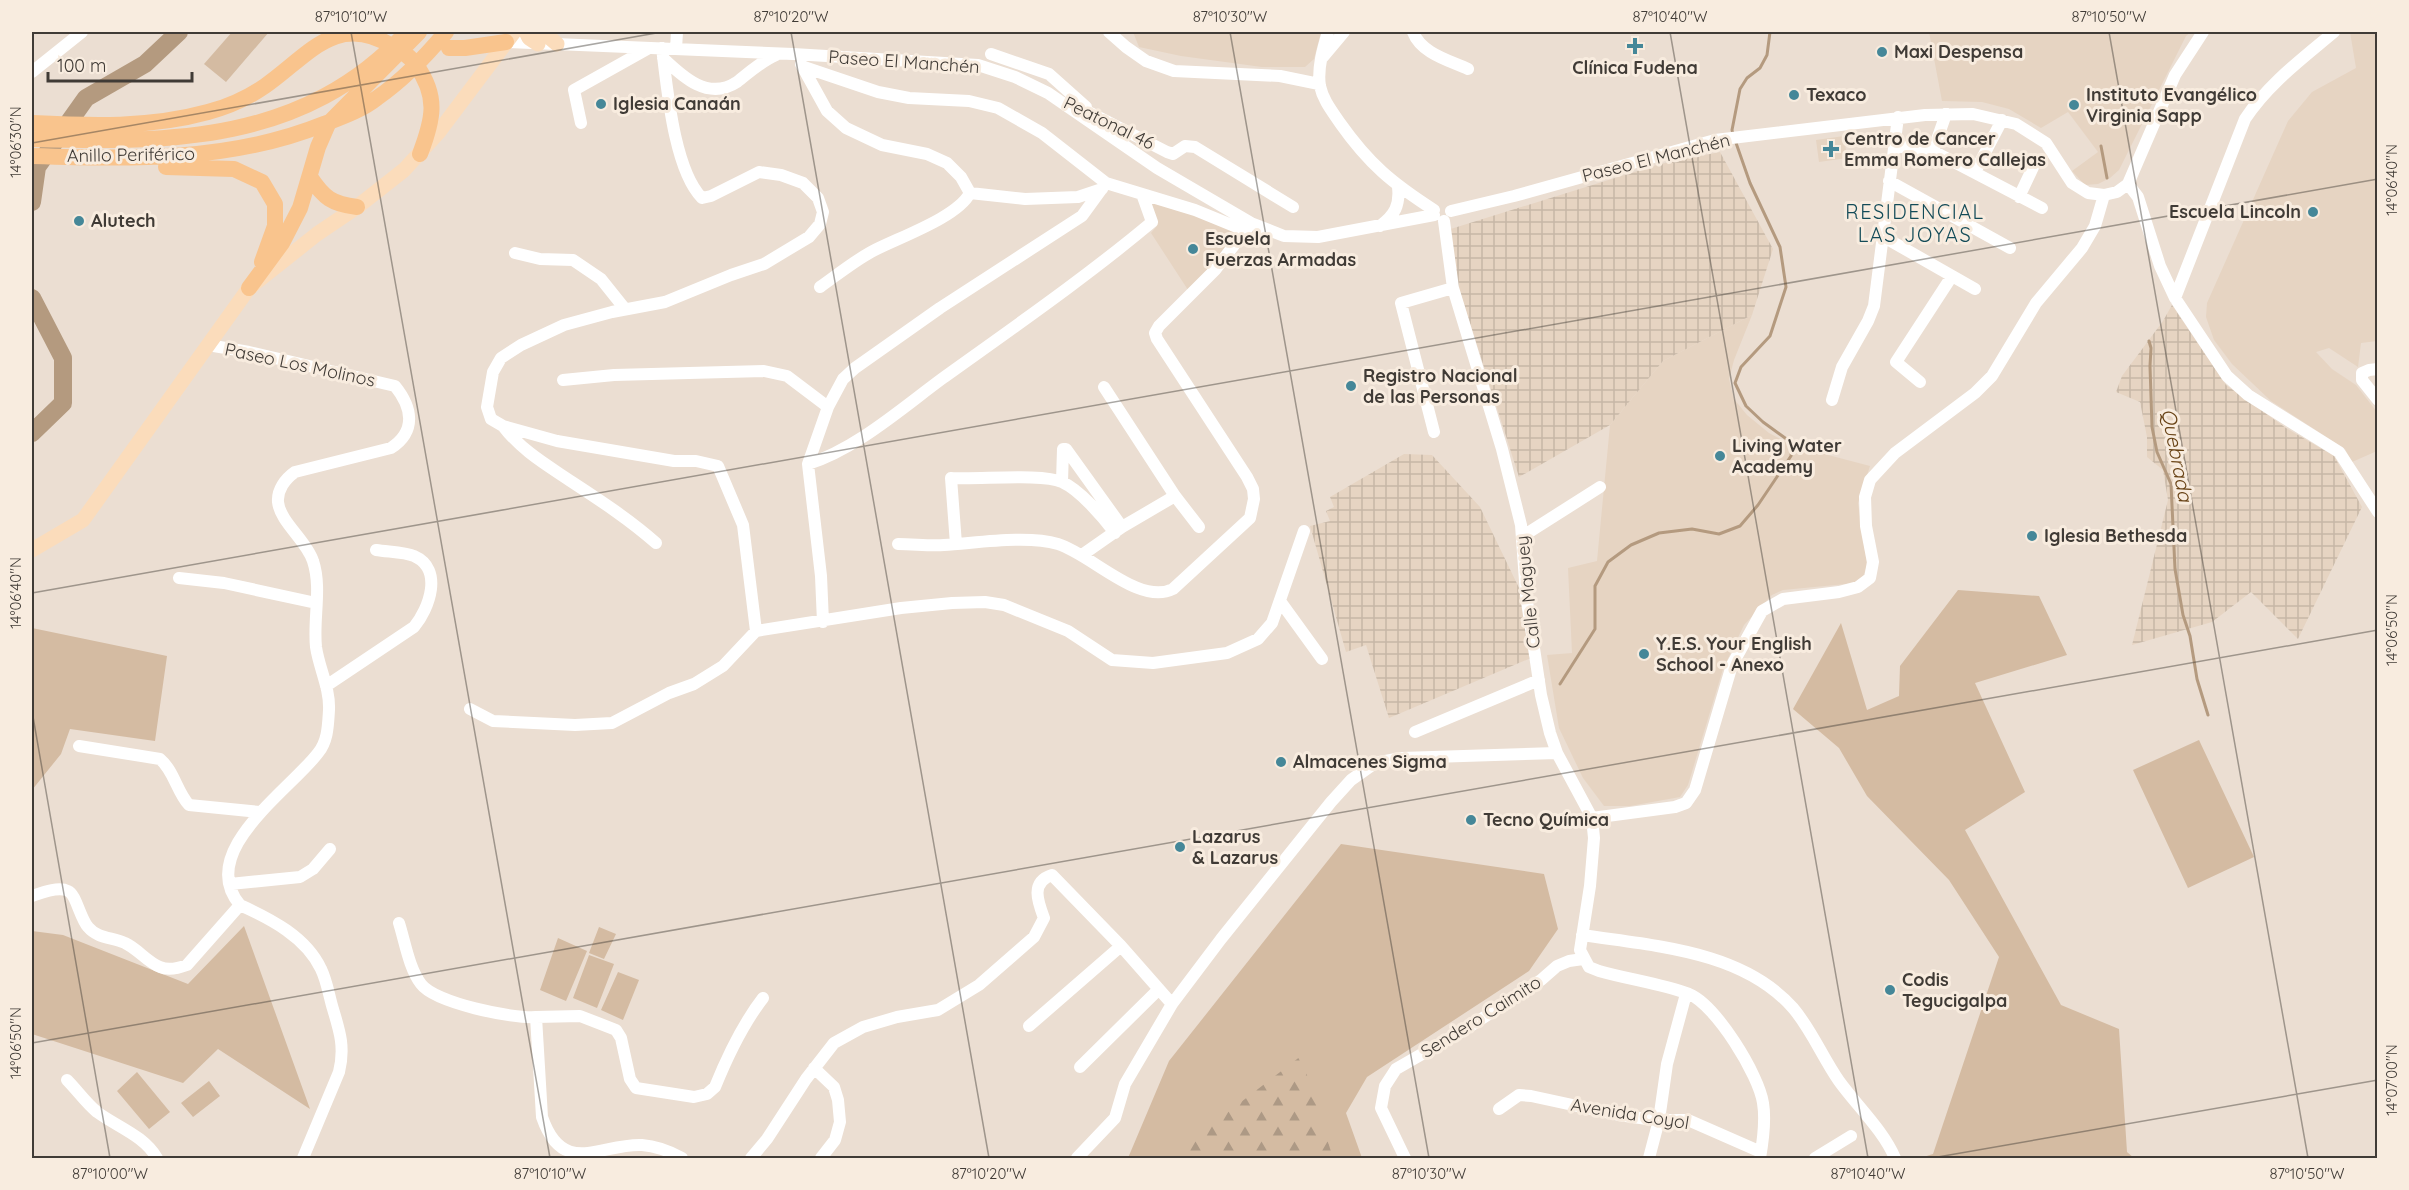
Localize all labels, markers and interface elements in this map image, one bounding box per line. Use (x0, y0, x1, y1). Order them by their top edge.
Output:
text: 87°10'10"W (315, 7, 388, 26)
text: 87°10'20"W (753, 7, 829, 26)
text: 87°10'30"W (1193, 7, 1268, 26)
text: 87°10'40"W (1633, 7, 1708, 26)
text: 87°10'50"W (2071, 7, 2147, 26)
marker: Clínica Fudena (1626, 37, 1644, 55)
place label: Maxi Despensa (1894, 40, 2023, 63)
scale bar (48, 45, 192, 83)
street label: Paseo El Manchén (828, 45, 980, 78)
marker: Maxi Despensa (1875, 45, 1889, 59)
text: 100 m (57, 54, 106, 77)
place label: Clínica Fudena (1572, 56, 1698, 79)
place label: Texaco (1806, 83, 1866, 106)
place label: Instituto Evangélico Virginia Sapp (2086, 83, 2257, 127)
marker: Texaco (1787, 88, 1801, 102)
street label: Peatonal 46 (1060, 91, 1159, 155)
place label: Iglesia Canaán (613, 92, 741, 115)
marker: Iglesia Canaán (594, 97, 608, 111)
marker: Instituto Evangélico Virginia Sapp (2067, 98, 2081, 112)
text: 14°06'30"N (6, 106, 25, 178)
place label: Centro de Cancer Emma Romero Callejas (1844, 127, 2046, 171)
street label: Paseo El Manchén (1580, 128, 1732, 187)
marker: Centro de Cancer Emma Romero Callejas (1822, 140, 1840, 158)
street label: Anillo Periférico (67, 142, 195, 167)
text: 14°06'40"N (2382, 144, 2401, 216)
district label: RESIDENCIAL LAS JOYAS (1845, 199, 1985, 247)
place label: Escuela Lincoln (2169, 200, 2301, 223)
marker: Escuela Lincoln (2306, 205, 2320, 219)
place label: Alutech (91, 209, 156, 232)
marker: Alutech (72, 214, 86, 228)
place label: Escuela Fuerzas Armadas (1205, 227, 1356, 271)
marker: Escuela Fuerzas Armadas (1186, 242, 1200, 256)
street label: Paseo Los Molinos (223, 337, 377, 392)
place label: Registro Nacional de las Personas (1363, 364, 1518, 408)
marker: Registro Nacional de las Personas (1344, 379, 1358, 393)
water label: Quebrada (2156, 406, 2199, 505)
place label: Living Water Academy (1732, 434, 1842, 478)
marker: Living Water Academy (1713, 449, 1727, 463)
place label: Iglesia Bethesda (2044, 524, 2187, 547)
marker: Iglesia Bethesda (2025, 529, 2039, 543)
street label: Calle Maguey (1510, 535, 1545, 650)
text: 14°06'40"N (6, 557, 25, 629)
text: 14°06'50"N (2382, 594, 2401, 666)
place label: Y.E.S. Your English School - Anexo (1656, 632, 1812, 676)
marker: Y.E.S. Your English School - Anexo (1637, 647, 1651, 661)
place label: Almacenes Sigma (1293, 750, 1447, 773)
marker: Almacenes Sigma (1274, 755, 1288, 769)
place label: Tecno Química (1483, 808, 1609, 831)
marker: Tecno Química (1464, 813, 1478, 827)
place label: Lazarus & Lazarus (1192, 825, 1279, 869)
marker: Lazarus & Lazarus (1173, 840, 1187, 854)
place label: Codis Tegucigalpa (1902, 968, 2007, 1012)
street label: Sendero Caimito (1416, 970, 1545, 1063)
marker: Codis Tegucigalpa (1883, 983, 1897, 997)
text: 14°06'50"N (6, 1007, 25, 1079)
text: 14°07'00"N (2382, 1044, 2401, 1116)
street label: Avenida Coyol (1569, 1093, 1691, 1134)
text: 87°10'00"W (72, 1164, 148, 1183)
text: 87°10'10"W (514, 1164, 587, 1183)
text: 87°10'20"W (951, 1164, 1027, 1183)
text: 87°10'30"W (1392, 1164, 1467, 1183)
text: 87°10'40"W (1831, 1164, 1906, 1183)
text: 87°10'50"W (2269, 1164, 2345, 1183)

